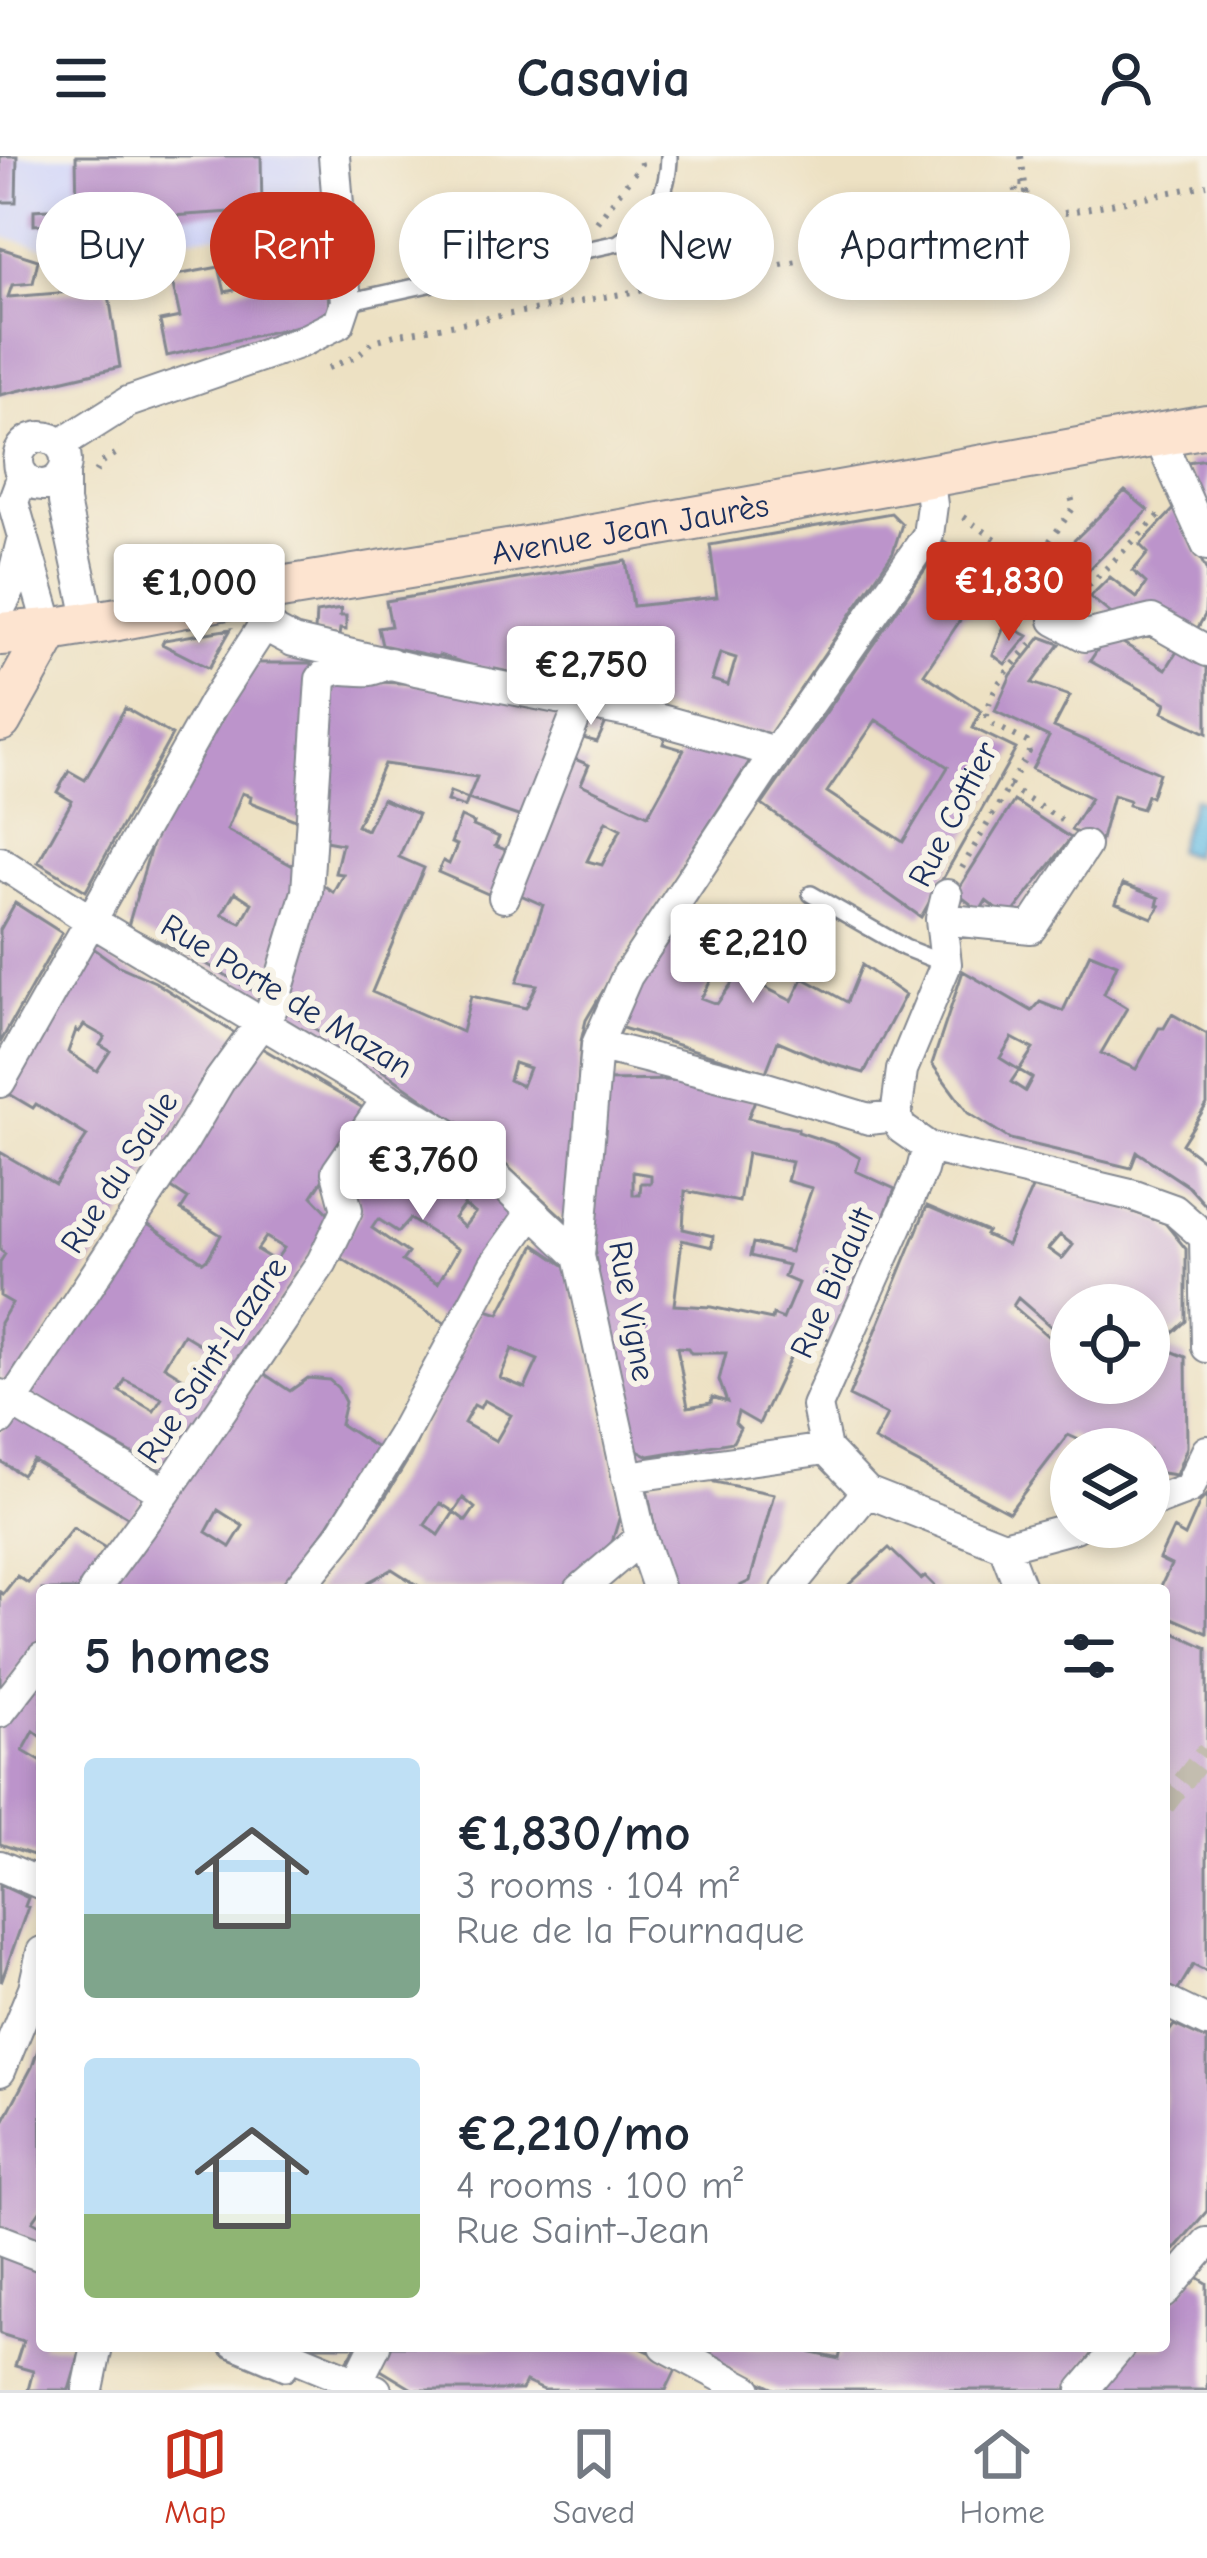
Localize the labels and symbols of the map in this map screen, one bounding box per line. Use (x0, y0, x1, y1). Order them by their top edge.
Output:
street label: Avenue Jean Jaurès (489, 486, 772, 572)
pin: €1,830 (911, 542, 1107, 644)
pin: €1,000 (101, 544, 297, 646)
pin: €2,750 (493, 626, 689, 728)
street label: Rue Cottier (900, 735, 1006, 893)
pin: €2,210 (655, 904, 851, 1006)
street label: Rue Porte de Mazan (154, 906, 420, 1086)
street label: Rue du Saule (53, 1084, 185, 1260)
pin: €3,760 (325, 1121, 521, 1223)
street label: Rue Bidault (782, 1201, 883, 1364)
street label: Rue Vigne (601, 1238, 663, 1384)
street label: Rue Saint-Lazare (129, 1250, 295, 1470)

